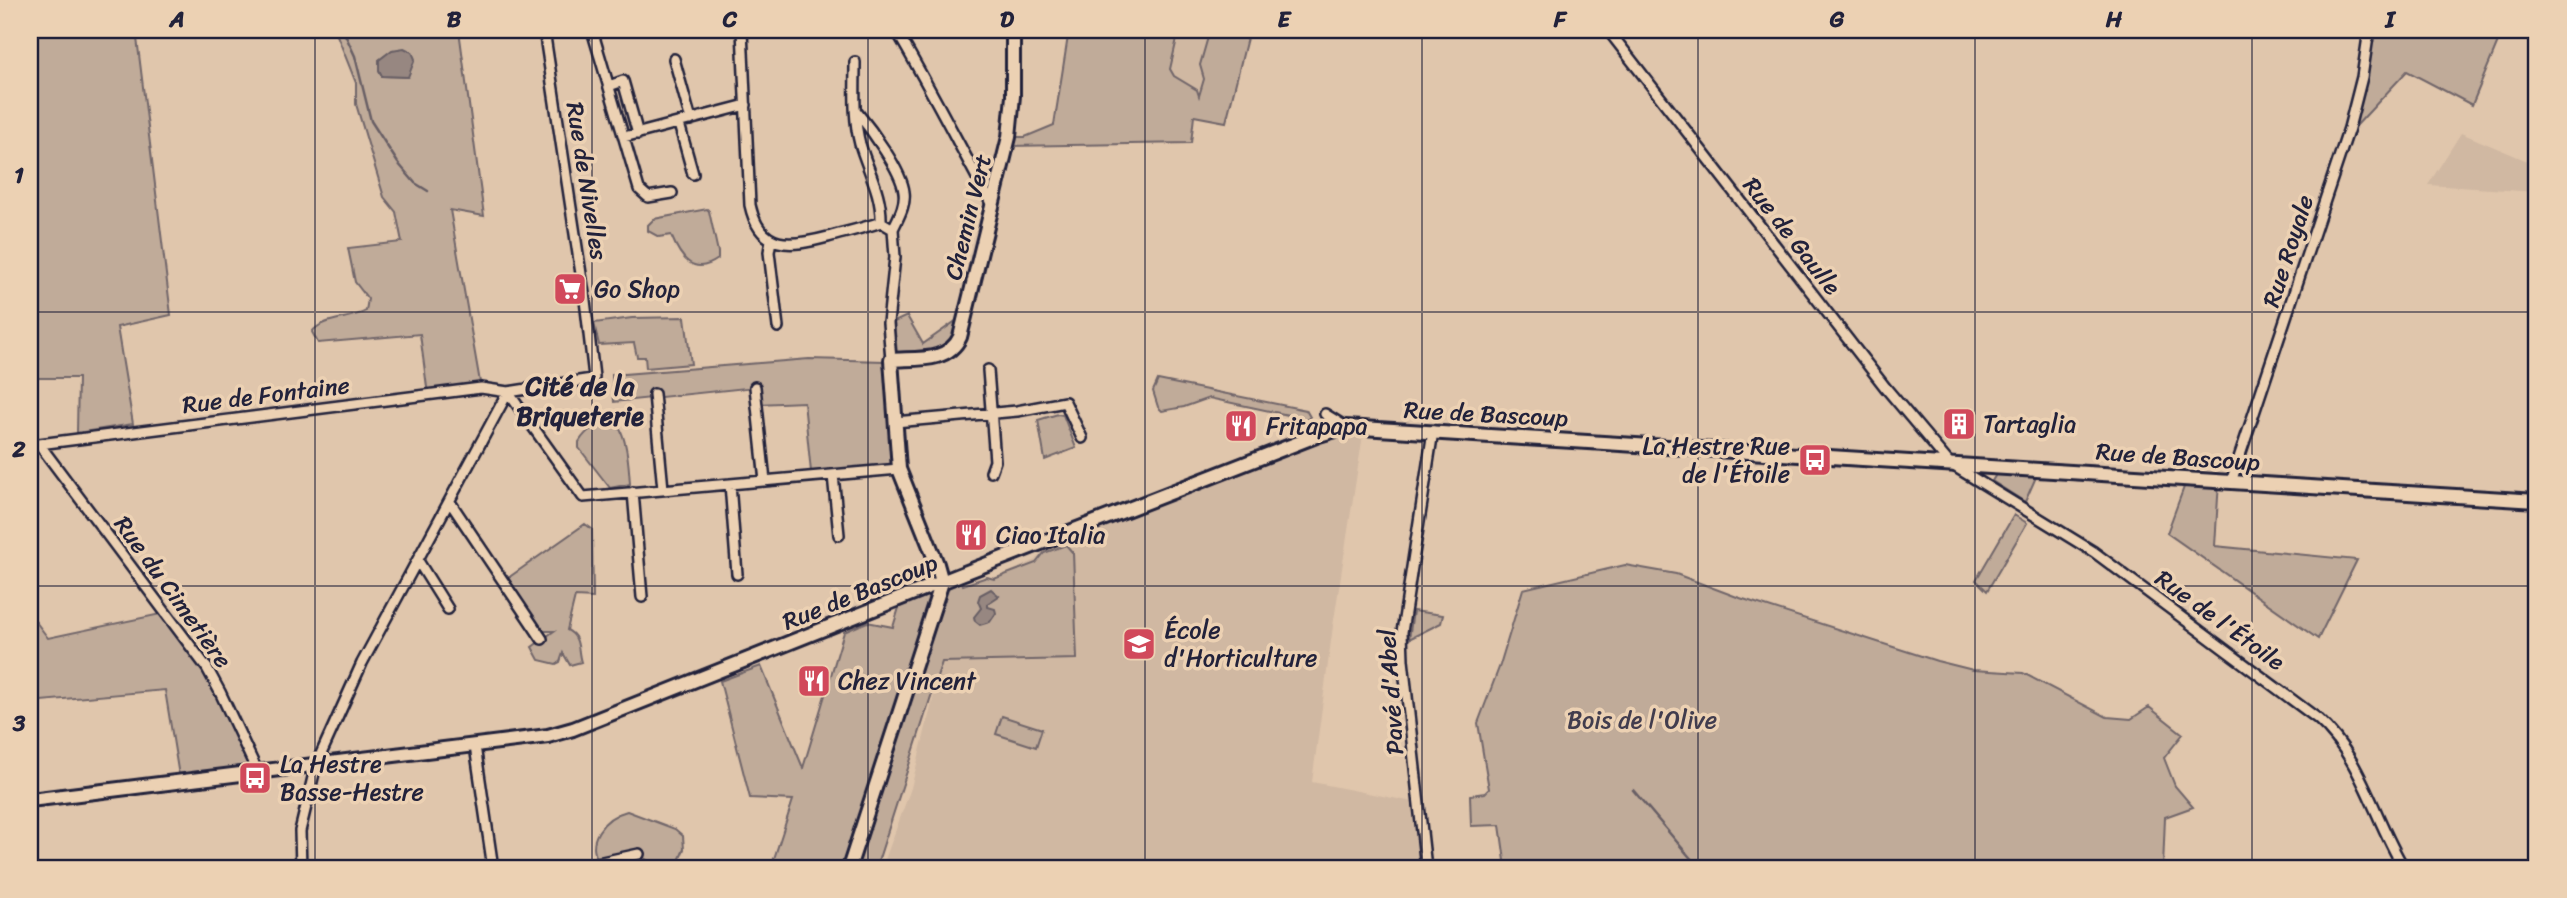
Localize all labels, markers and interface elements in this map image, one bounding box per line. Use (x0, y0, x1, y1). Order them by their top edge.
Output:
text: A (168, 0, 185, 40)
text: B (447, 0, 462, 40)
text: C (722, 0, 738, 40)
text: D (1000, 0, 1015, 40)
text: E (1278, 0, 1293, 40)
text: F (1553, 0, 1568, 40)
text: G (1829, 0, 1845, 40)
text: H (2105, 0, 2123, 40)
text: I (2384, 0, 2396, 40)
street label: Rue de Nivelles (554, 99, 620, 263)
street label: Chemin Vert (932, 150, 1004, 284)
text: 1 (14, 155, 24, 196)
street label: Rue de Gaulle (1732, 167, 1852, 305)
street label: Rue Royale (2250, 189, 2326, 313)
place label: Go Shop (594, 268, 680, 310)
supermarket icon: Go Shop (551, 270, 589, 308)
district label: Cité de la Briqueterie (516, 363, 644, 439)
street label: Rue de Fontaine (180, 364, 352, 426)
street label: Rue de Bascoup (1403, 389, 1570, 439)
place label: Tartaglia (1983, 403, 2076, 445)
place label: Fritapapa (1266, 405, 1368, 447)
building icon: Tartaglia (1940, 405, 1978, 443)
restaurant icon: Fritapapa (1222, 407, 1260, 445)
place label: La Hestre Rue de l'Étoile (1642, 425, 1790, 495)
text: 2 (11, 429, 26, 470)
street label: Rue de Bascoup (2095, 430, 2262, 484)
bus stop icon: La Hestre Rue de l'Étoile (1796, 441, 1834, 479)
street label: Rue du Cimetière (103, 506, 243, 678)
place label: Ciao Italia (996, 514, 1105, 556)
restaurant icon: Ciao Italia (952, 516, 990, 554)
street label: Rue de Bascoup (776, 542, 944, 642)
street label: Rue de l'Étoile (2146, 558, 2294, 682)
place label: École d'Horticulture (1164, 609, 1317, 679)
school or university icon: École d'Horticulture (1120, 625, 1158, 663)
street label: Pavé d'Abel (1366, 627, 1416, 756)
place label: Chez Vincent (838, 660, 977, 702)
restaurant icon: Chez Vincent (795, 662, 833, 700)
park label: Bois de l'Olive (1567, 699, 1717, 741)
text: 3 (12, 703, 26, 744)
place label: La Hestre Basse-Hestre (280, 743, 424, 813)
bus stop icon: La Hestre Basse-Hestre (236, 759, 274, 797)

